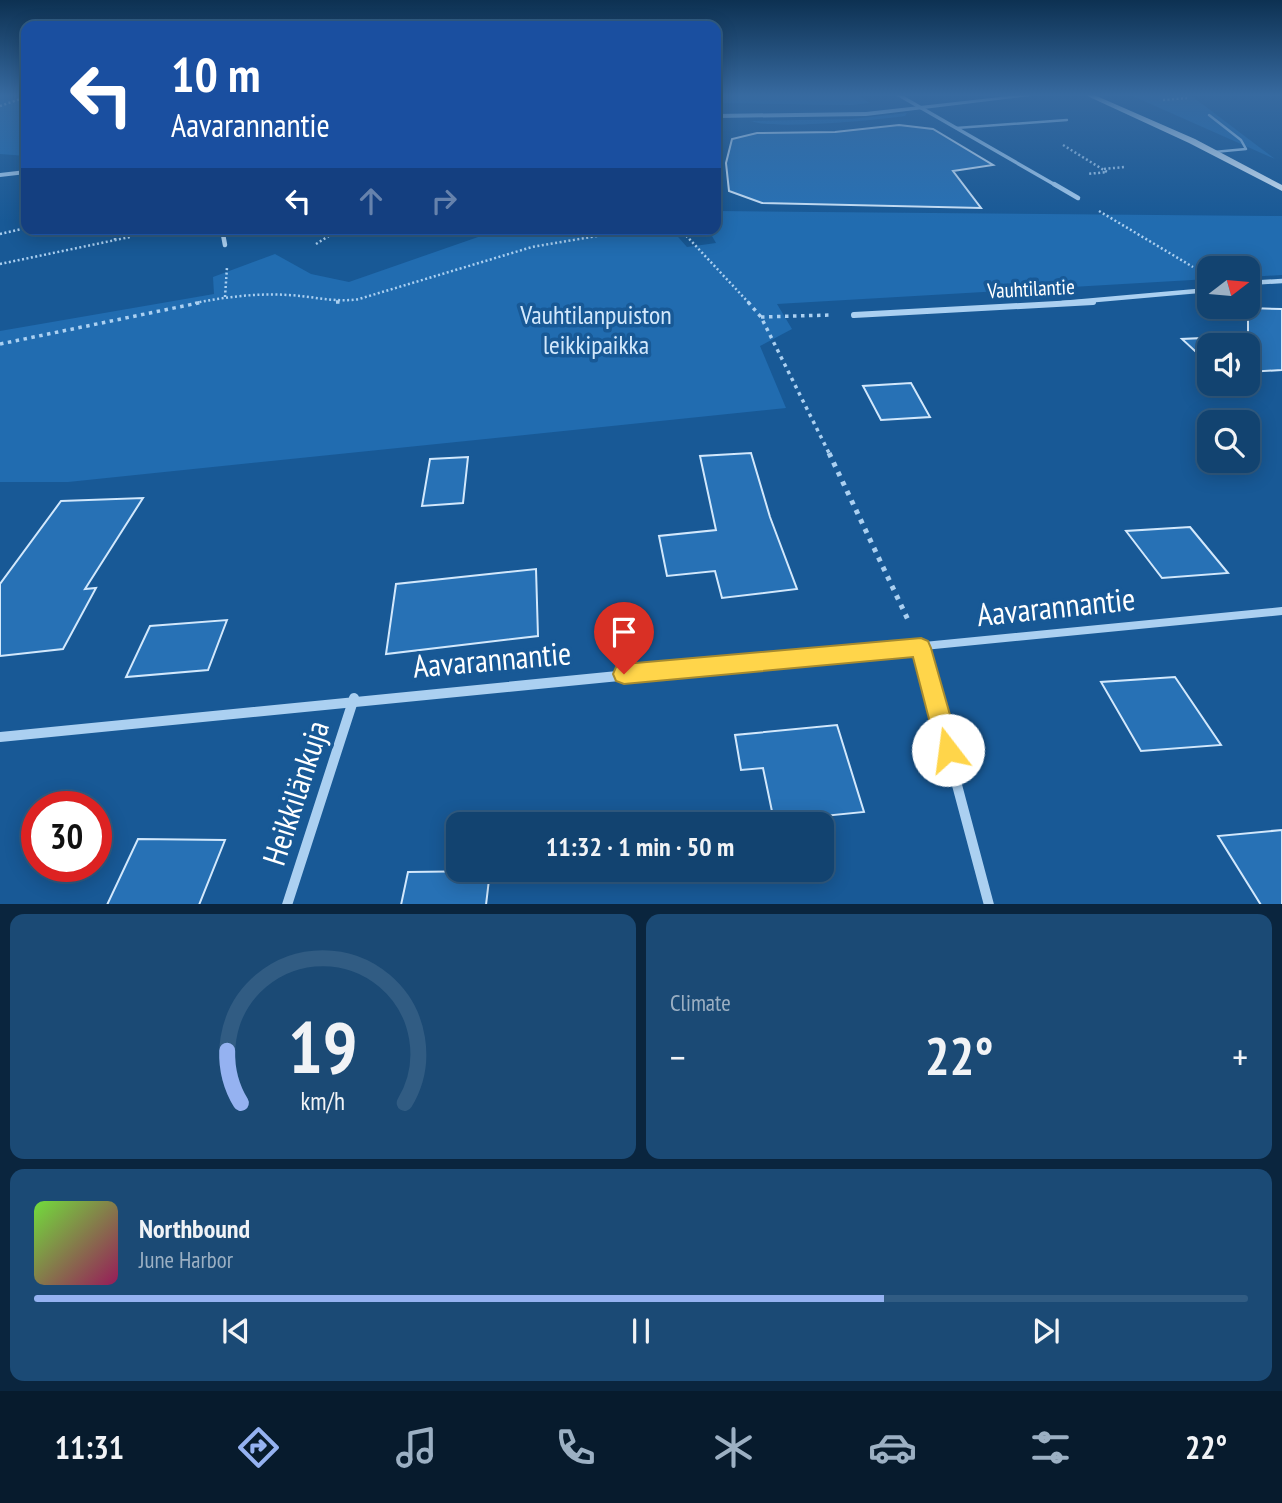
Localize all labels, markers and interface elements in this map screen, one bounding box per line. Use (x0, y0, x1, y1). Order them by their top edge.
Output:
text: 10 m (171, 42, 260, 106)
icon: left (56, 49, 147, 140)
text: Aavarannantie (171, 104, 330, 146)
icon: left (279, 182, 317, 220)
icon: ahead (352, 182, 390, 220)
icon: right (425, 182, 463, 220)
north arrow (1197, 256, 1260, 318)
map controls (1197, 256, 1260, 473)
street label: Vauhtilantie (986, 273, 1075, 304)
park label: Vauhtilanpuiston leikkipaikka (519, 298, 672, 361)
button: sound (1197, 333, 1260, 396)
button: search (1197, 410, 1260, 473)
street label: Aavarannantie (975, 577, 1137, 635)
pin (594, 602, 654, 674)
icon: arrive (605, 613, 643, 651)
street label: Aavarannantie (411, 631, 573, 687)
position arrow (911, 713, 985, 787)
street label: Heikkilänkuja (252, 715, 338, 870)
speed limit sign: 30 (21, 791, 112, 882)
text: 11:32 · 1 min · 50 m (546, 830, 734, 863)
text: Climate (670, 988, 731, 1017)
text: 19 (288, 999, 358, 1093)
text: 22° (925, 1022, 993, 1089)
text: − (670, 1032, 686, 1081)
text: + (1232, 1032, 1248, 1081)
text: km/h (301, 1084, 345, 1116)
text: Northbound (139, 1212, 250, 1245)
text: June Harbor (139, 1245, 233, 1274)
icon: previous (217, 1312, 255, 1350)
icon: pause (622, 1312, 660, 1350)
icon: next (1027, 1312, 1065, 1350)
icon: directions (234, 1423, 283, 1472)
icon: music (392, 1423, 441, 1472)
icon: phone (551, 1423, 600, 1472)
icon: climate (709, 1423, 758, 1472)
icon: car (868, 1423, 917, 1472)
icon: filters (1026, 1423, 1075, 1472)
text: 11:31 (55, 1426, 124, 1468)
text: 22° (1185, 1426, 1227, 1468)

